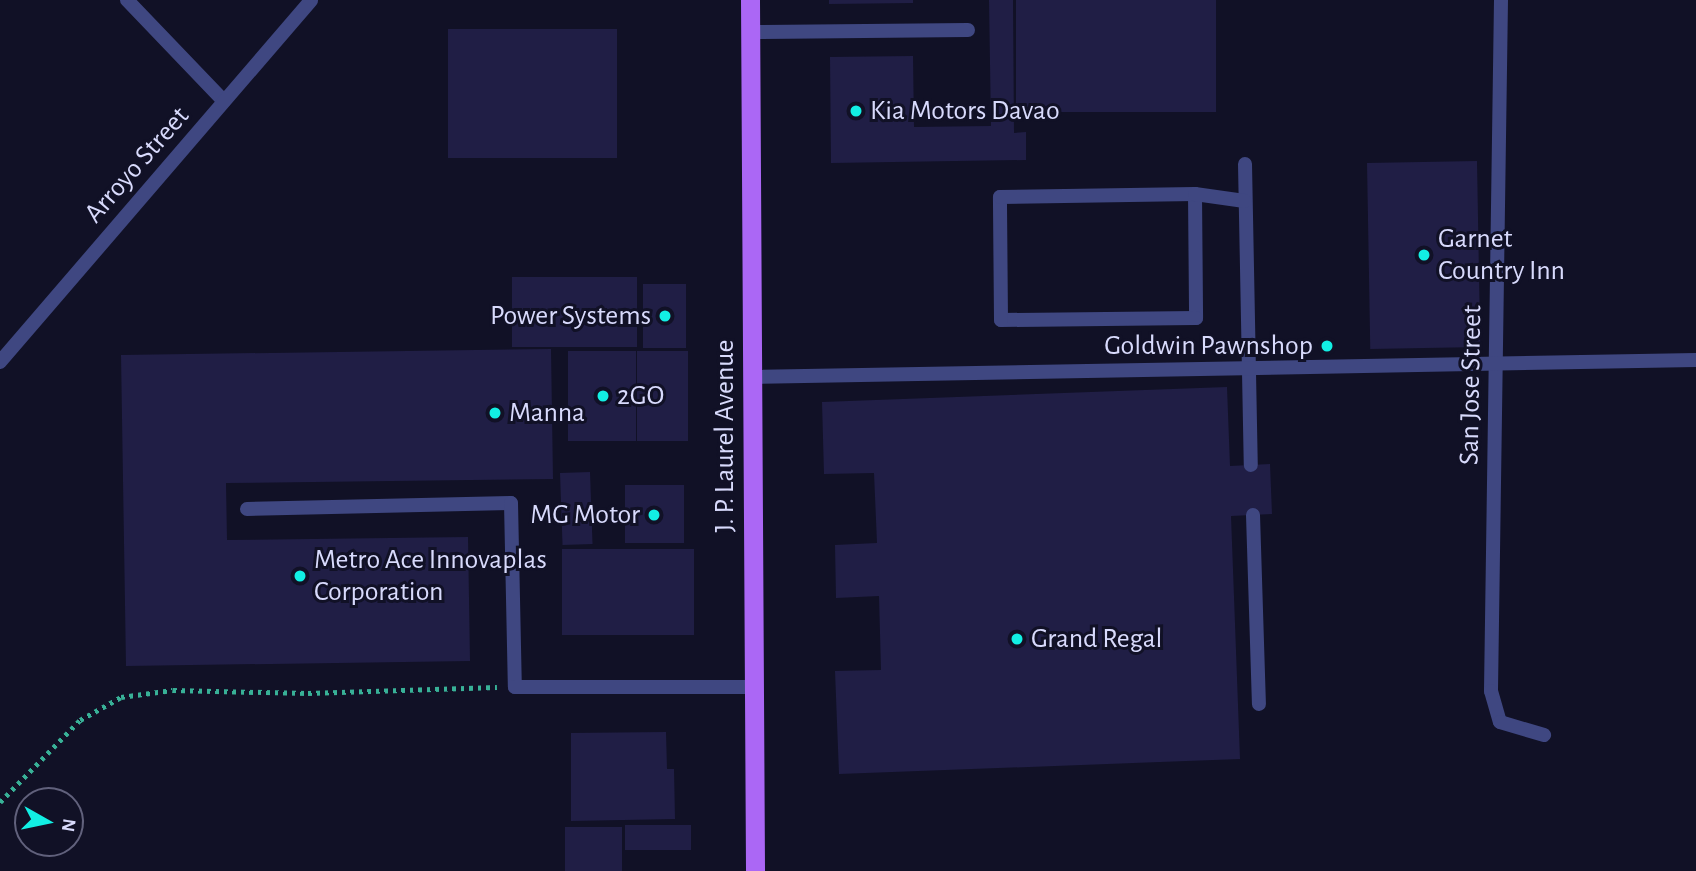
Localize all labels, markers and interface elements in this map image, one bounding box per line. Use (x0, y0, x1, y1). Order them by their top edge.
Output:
place label: Kia Motors Davao (870, 94, 1060, 128)
street label: Arroyo Street (77, 100, 197, 230)
marker: Kia Motors Davao (848, 103, 864, 119)
place label: Garnet Country Inn (1438, 222, 1565, 288)
marker: Garnet Country Inn (1416, 247, 1432, 263)
place label: Power Systems (490, 299, 651, 333)
street label: San Jose Street (1453, 305, 1489, 465)
marker: Power Systems (657, 308, 673, 324)
place label: Goldwin Pawnshop (1104, 329, 1313, 363)
marker: Goldwin Pawnshop (1319, 338, 1335, 354)
street label: J. P. Laurel Avenue (708, 340, 742, 532)
place label: 2GO (617, 379, 664, 413)
marker: 2GO (595, 388, 611, 404)
place label: Manna (509, 396, 585, 430)
marker: Manna (487, 405, 503, 421)
place label: MG Motor (530, 498, 640, 532)
marker: MG Motor (646, 507, 662, 523)
place label: Metro Ace Innovaplas Corporation (314, 543, 547, 609)
marker: Metro Ace Innovaplas Corporation (292, 568, 308, 584)
place label: Grand Regal (1031, 622, 1163, 656)
marker: Grand Regal (1009, 631, 1025, 647)
north arrow (14, 787, 84, 857)
text: N (58, 817, 79, 833)

